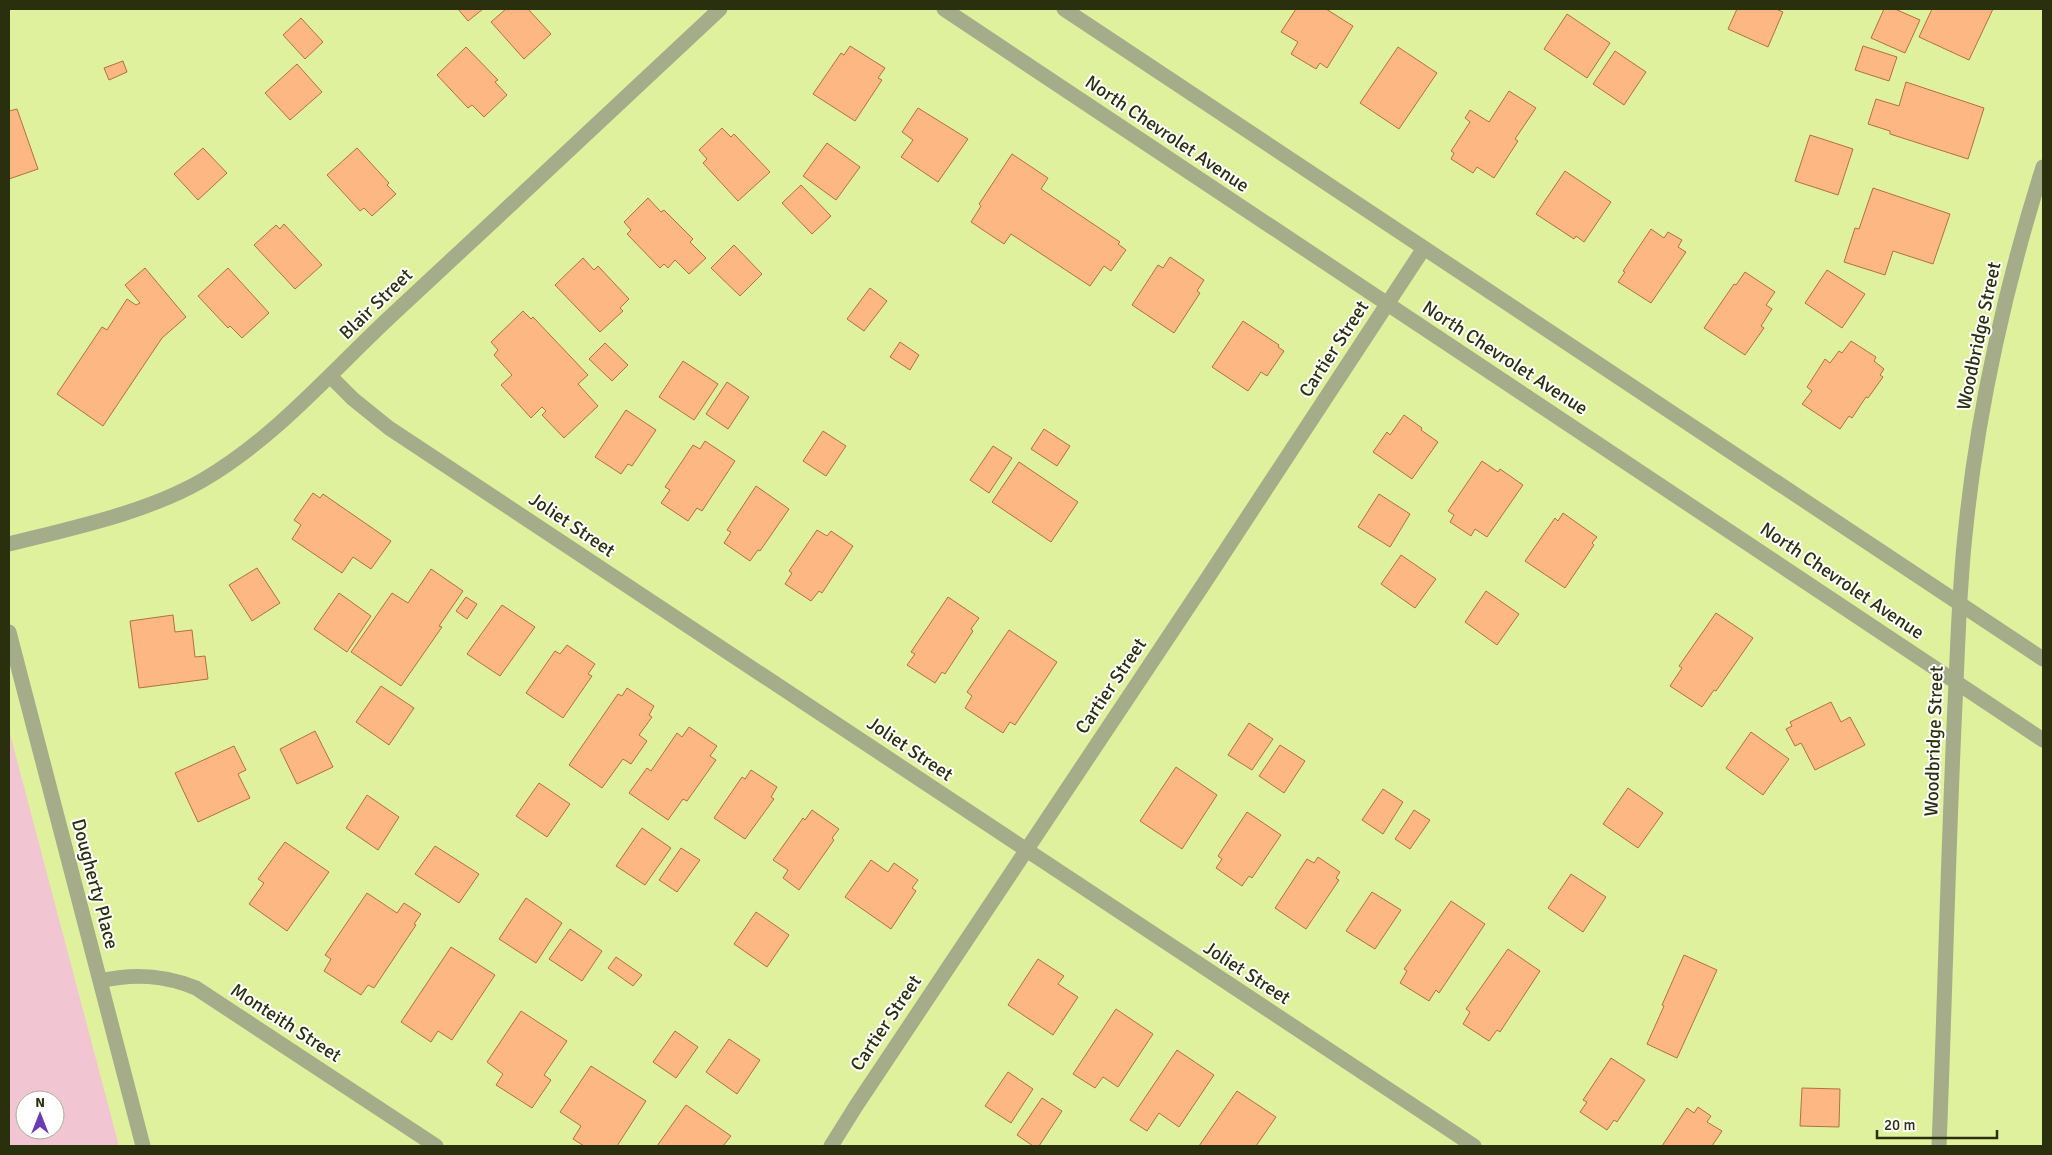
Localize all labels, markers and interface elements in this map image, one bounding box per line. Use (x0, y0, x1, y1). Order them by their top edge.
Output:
street label: North Chevrolet Avenue (1080, 70, 1254, 198)
street label: Woodbridge Street (1952, 259, 2007, 412)
street label: Blair Street (334, 263, 418, 345)
street label: North Chevrolet Avenue (1418, 295, 1592, 421)
street label: Cartier Street (1294, 296, 1374, 402)
street label: Joliet Street (524, 487, 620, 563)
street label: North Chevrolet Avenue (1755, 517, 1929, 645)
street label: Cartier Street (1070, 633, 1152, 739)
street label: Woodbridge Street (1919, 665, 1949, 817)
street label: Joliet Street (862, 711, 958, 787)
street label: Dougherty Place (66, 816, 124, 952)
street label: Joliet Street (1199, 936, 1295, 1010)
street label: Cartier Street (845, 970, 927, 1076)
street label: Monteith Street (226, 978, 346, 1068)
north arrow (15, 1090, 65, 1140)
text: N (35, 1094, 45, 1111)
scale bar (1877, 1108, 1997, 1140)
text: 20 m (1884, 1116, 1915, 1134)

